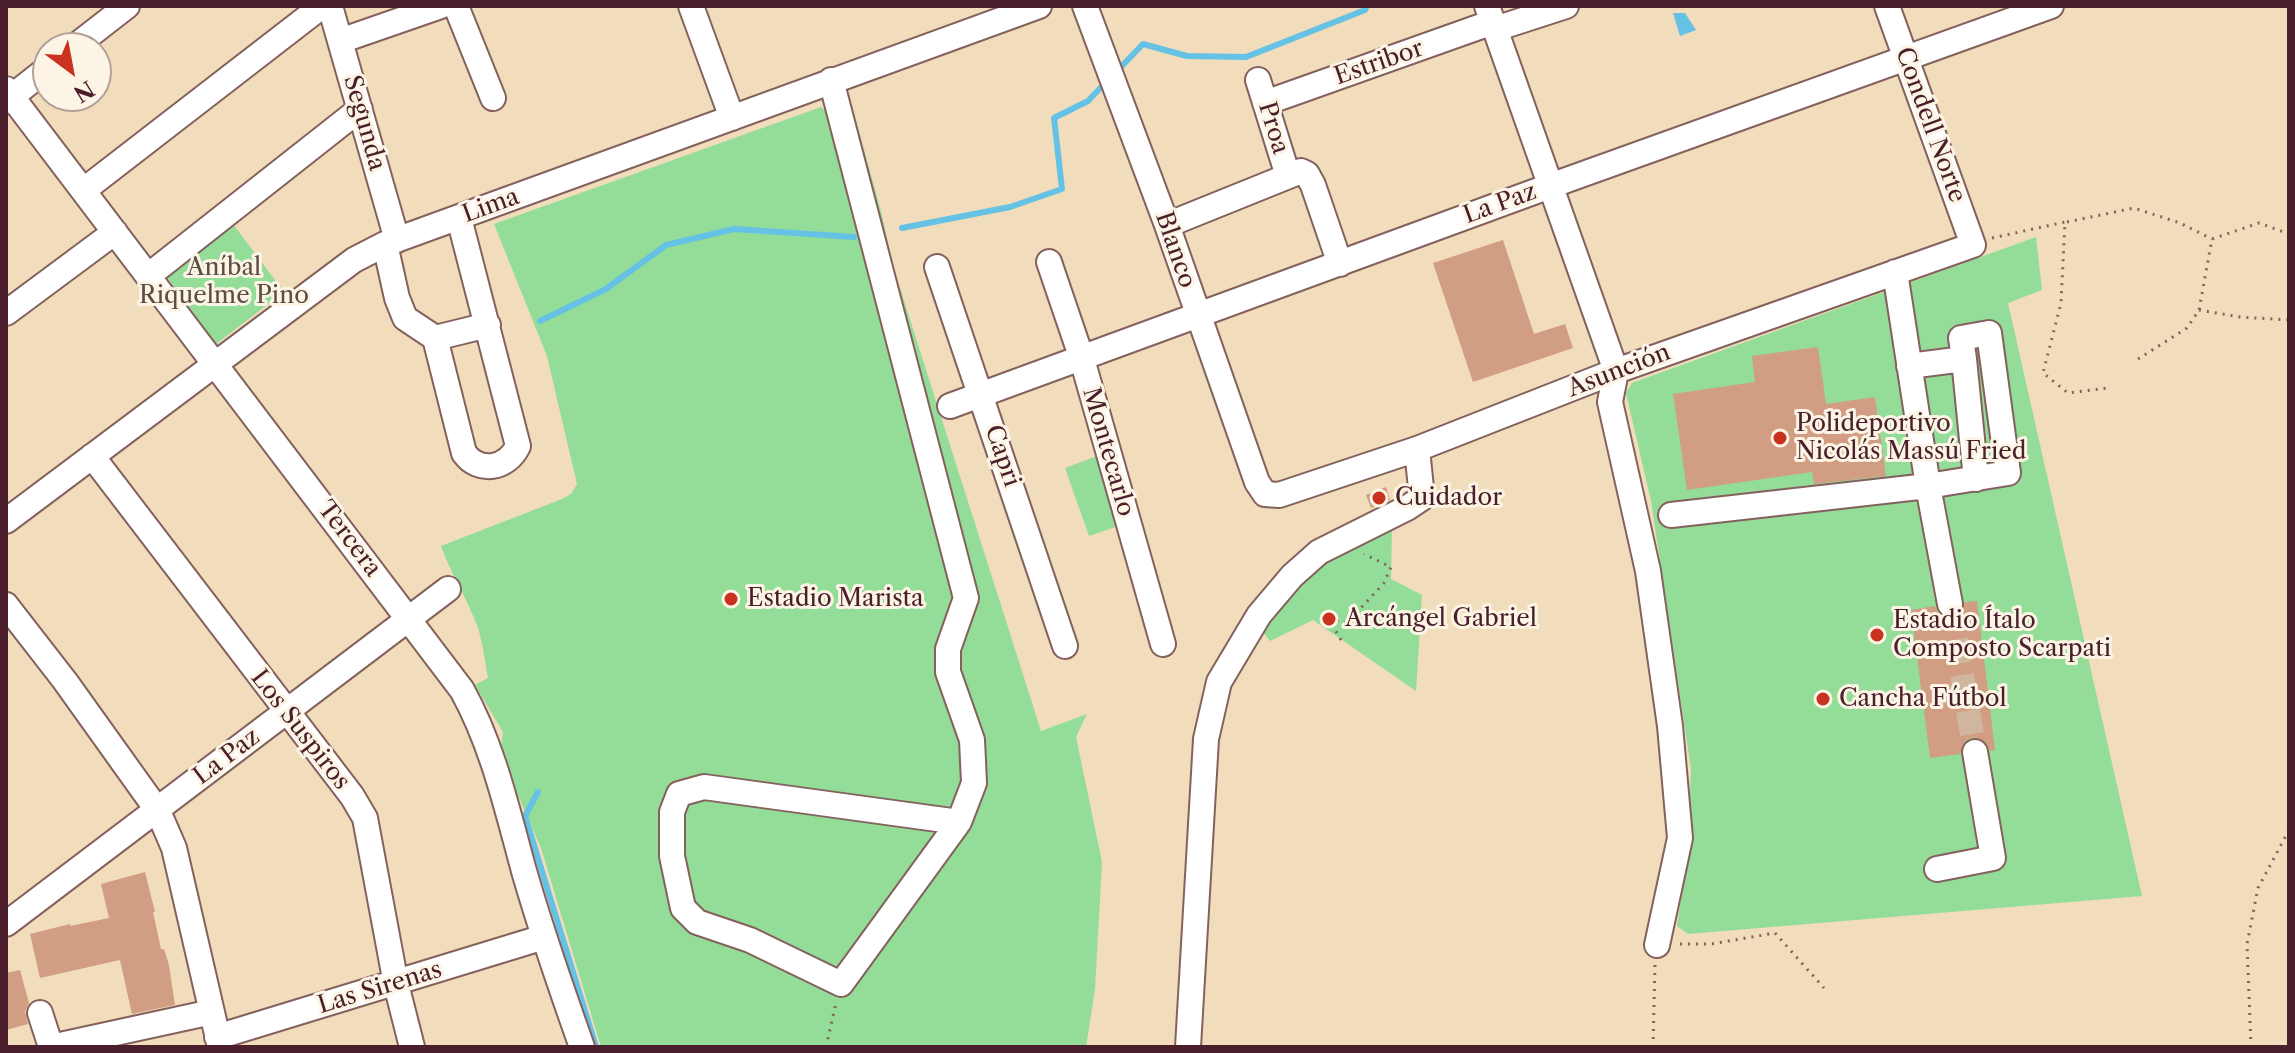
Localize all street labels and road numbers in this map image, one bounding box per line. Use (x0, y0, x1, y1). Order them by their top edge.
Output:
street label: Estribor (1331, 34, 1427, 92)
street label: Condell Norte (1889, 44, 1971, 206)
street label: Segunda (337, 72, 391, 174)
street label: Proa (1251, 98, 1295, 158)
street label: La Paz (1460, 178, 1540, 230)
street label: Lima (459, 183, 523, 229)
street label: Blanco (1149, 208, 1201, 292)
street label: Asunción (1564, 338, 1674, 404)
street label: Montecarlo (1076, 384, 1140, 520)
street label: Capri (978, 421, 1026, 491)
street label: Tercera (311, 495, 387, 583)
street label: Los Suspiros (244, 664, 356, 796)
street label: La Paz (188, 723, 266, 791)
street label: Las Sirenas (314, 955, 446, 1021)

